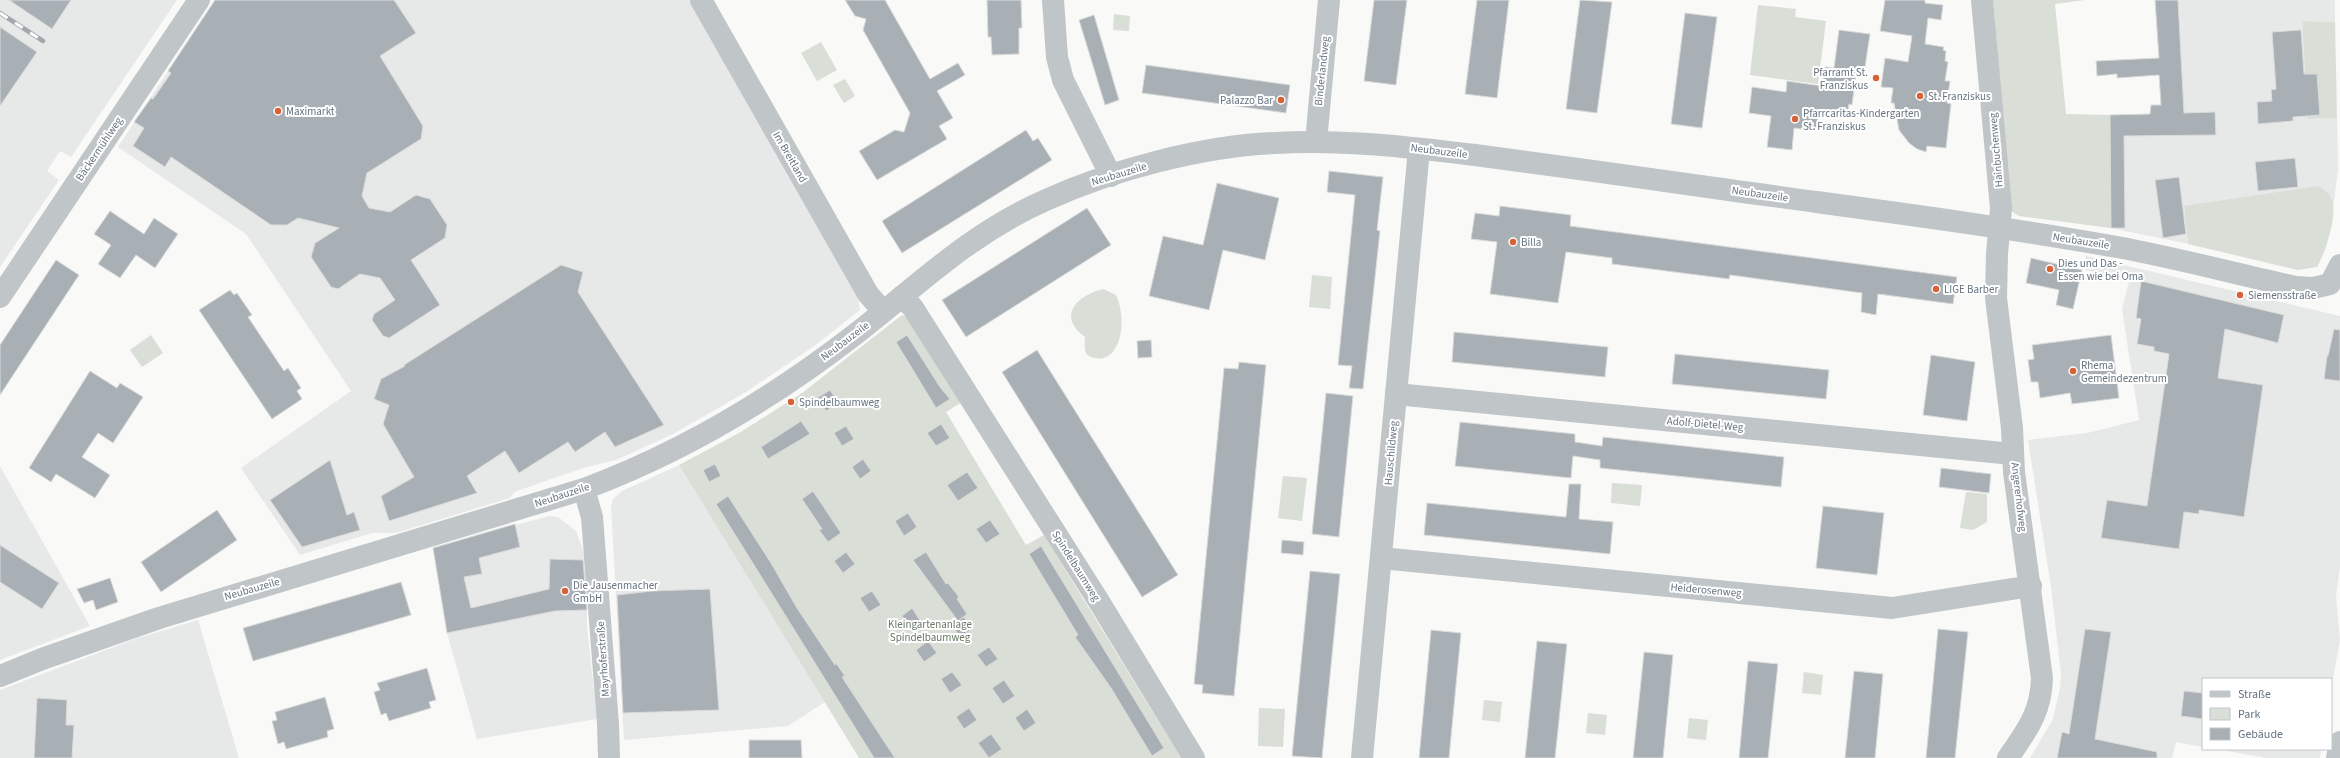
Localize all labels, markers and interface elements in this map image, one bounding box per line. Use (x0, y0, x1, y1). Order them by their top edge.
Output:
street label: Binderlandweg (1311, 35, 1333, 106)
place label: Pfarramt St. Franziskus (1813, 65, 1868, 93)
marker: Pfarramt St. Franziskus (1871, 73, 1881, 83)
place label: St. Franziskus (1928, 89, 1991, 104)
marker: St. Franziskus (1915, 91, 1925, 101)
place label: Palazzo Bar (1220, 93, 1273, 108)
marker: Palazzo Bar (1276, 95, 1286, 105)
place label: Maximarkt (286, 104, 335, 119)
marker: Maximarkt (273, 106, 283, 116)
place label: Pfarrcaritas-Kindergarten St. Franziskus (1803, 106, 1920, 134)
street label: Hainbuchenweg (1985, 112, 2007, 188)
street label: Bäckermühlweg (72, 114, 126, 184)
marker: Pfarrcaritas-Kindergarten St. Franziskus (1790, 114, 1800, 124)
street label: Im Breitland (769, 129, 811, 185)
street label: Neubauzeile (1410, 140, 1469, 162)
street label: Neubauzeile (1090, 158, 1149, 190)
street label: Neubauzeile (1731, 183, 1790, 205)
street label: Neubauzeile (2052, 229, 2111, 253)
place label: Billa (1521, 235, 1541, 250)
marker: Billa (1508, 237, 1518, 247)
place label: Dies und Das - Essen wie bei Oma (2058, 256, 2143, 284)
marker: Dies und Das - Essen wie bei Oma (2045, 264, 2055, 274)
place label: LIGE Barber (1944, 282, 1998, 297)
marker: LIGE Barber (1931, 284, 1941, 294)
place label: Siemensstraße (2248, 288, 2317, 303)
marker: Siemensstraße (2235, 290, 2245, 300)
street label: Neubauzeile (818, 318, 873, 364)
place label: Rhema Gemeindezentrum (2081, 358, 2167, 386)
marker: Rhema Gemeindezentrum (2068, 366, 2078, 376)
place label: Spindelbaumweg (799, 395, 880, 410)
marker: Spindelbaumweg (786, 397, 796, 407)
street label: Adolf-Dietel-Weg (1666, 413, 1744, 435)
street label: Hauschildweg (1381, 420, 1401, 486)
street label: Angererhofweg (2007, 461, 2031, 533)
street label: Neubauzeile (533, 479, 592, 511)
street label: Spindelbaumweg (1048, 528, 1104, 604)
street label: Neubauzeile (223, 574, 282, 604)
place label: Die Jausenmacher GmbH (573, 578, 658, 606)
street label: Heiderosenweg (1670, 579, 1743, 601)
marker: Die Jausenmacher GmbH (560, 586, 570, 596)
park label: Kleingartenanlage Spindelbaumweg (888, 617, 972, 645)
street label: Mayrhoferstraße (593, 620, 613, 697)
legend (2202, 678, 2332, 750)
text: Straße (2238, 686, 2271, 703)
text: Park (2238, 706, 2260, 723)
text: Gebäude (2238, 726, 2283, 743)

